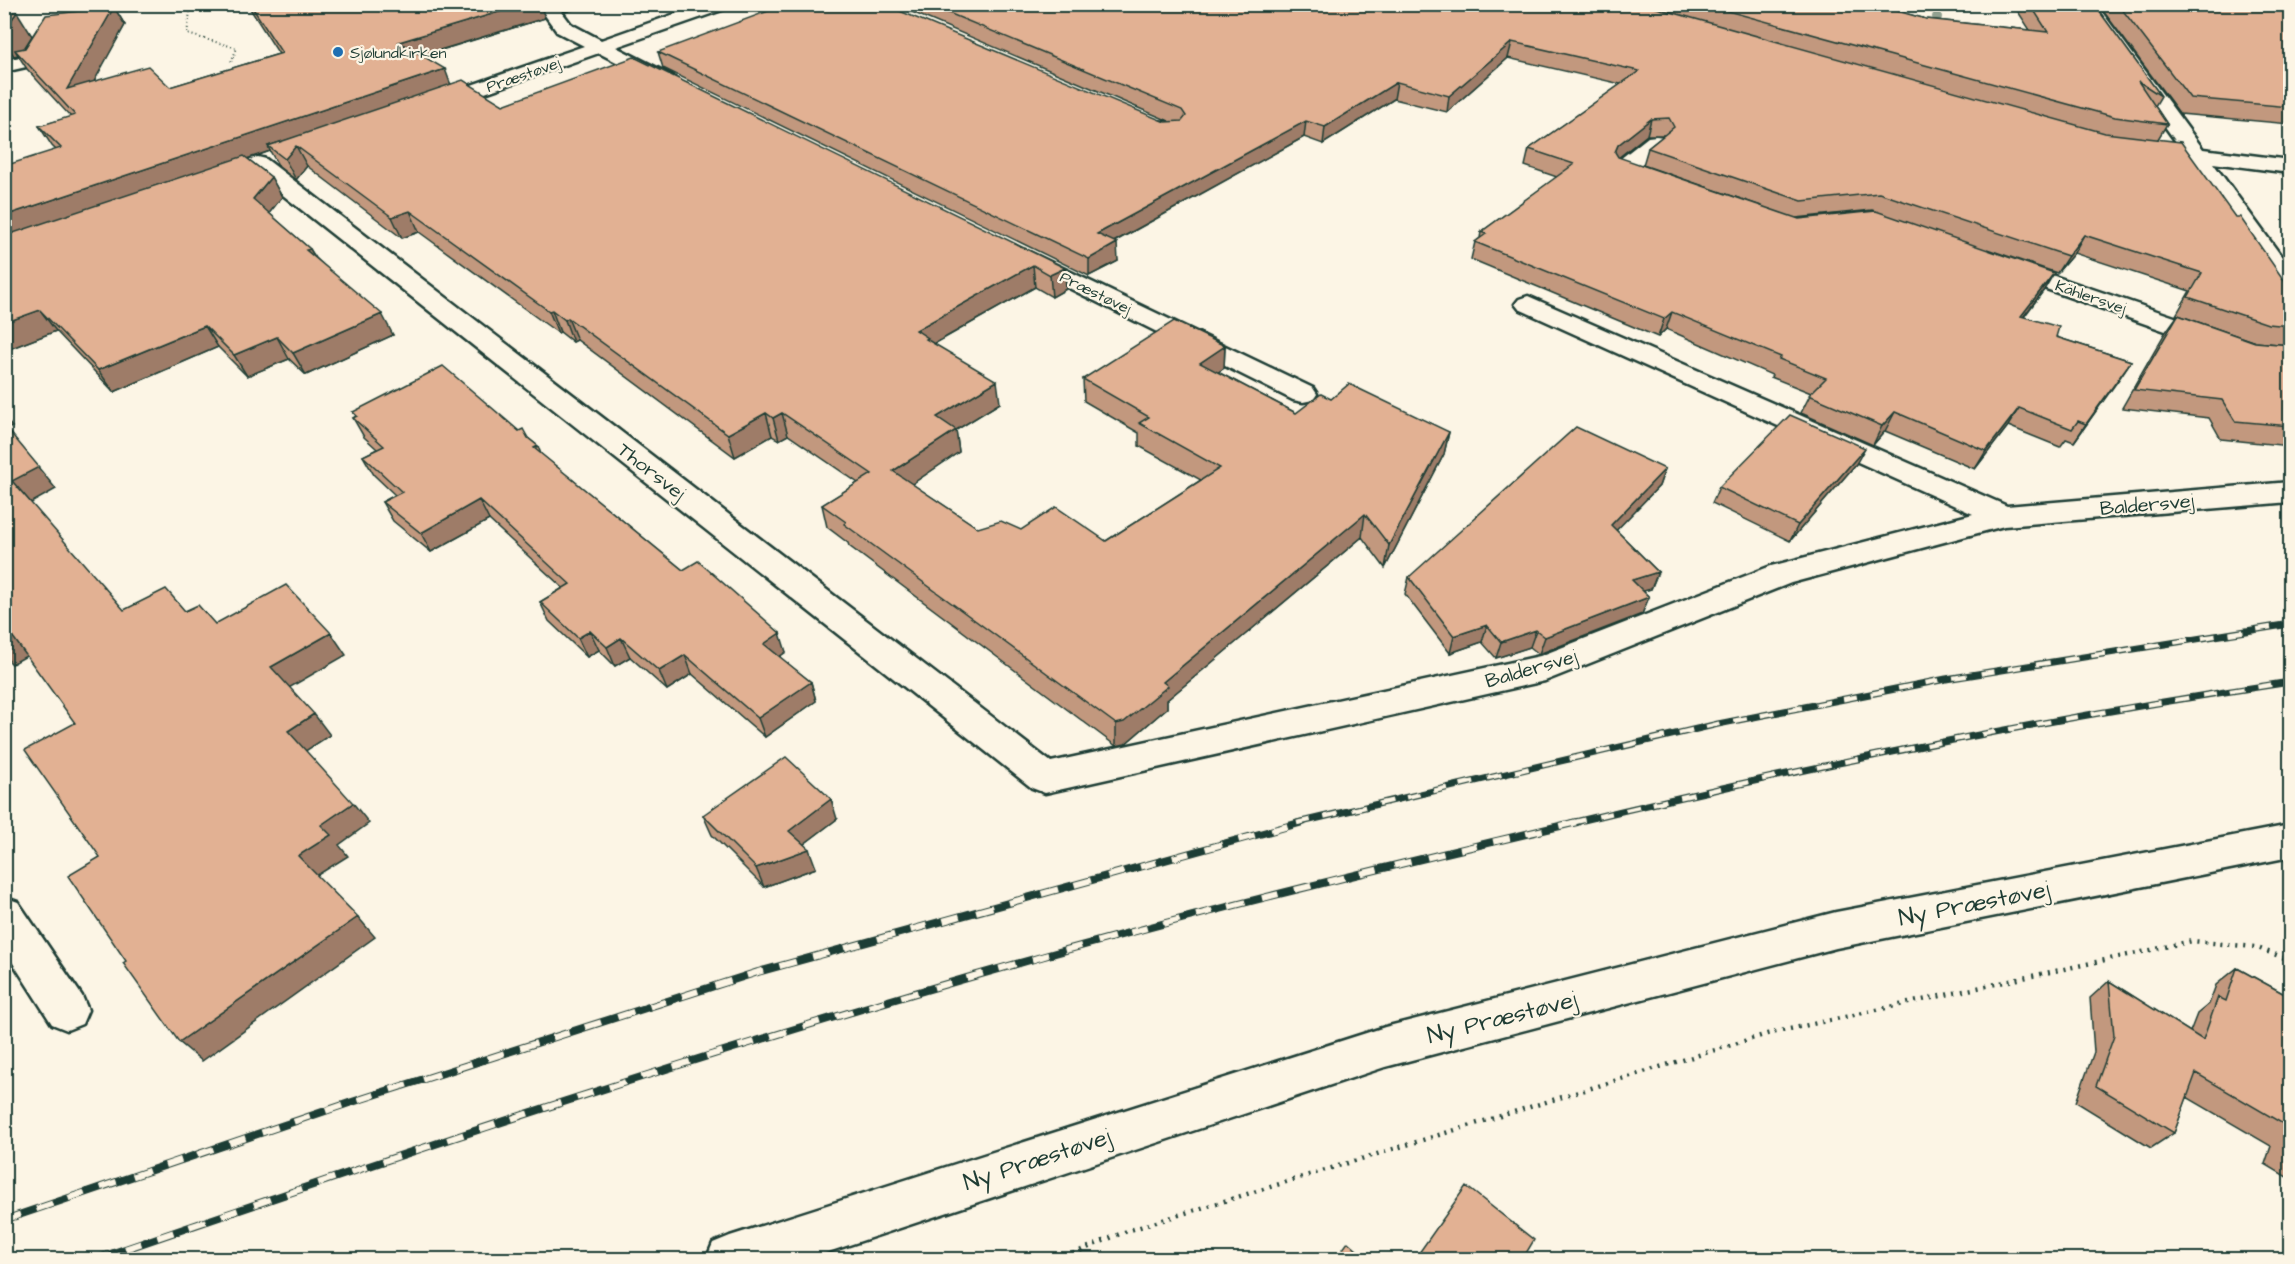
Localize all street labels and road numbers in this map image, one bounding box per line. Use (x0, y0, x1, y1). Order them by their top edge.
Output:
street label: Præstøvej (483, 52, 564, 98)
street label: Præstøvej (1056, 266, 1135, 320)
street label: Kählersvej (2052, 275, 2129, 319)
street label: Thorsvej (611, 436, 692, 508)
street label: Baldersvej (2099, 487, 2196, 523)
street label: Baldersvej (1482, 642, 1581, 695)
street label: Ny Præstøvej (1896, 873, 2054, 936)
street label: Ny Præstøvej (1424, 983, 1582, 1054)
street label: Ny Præstøvej (959, 1120, 1117, 1201)

